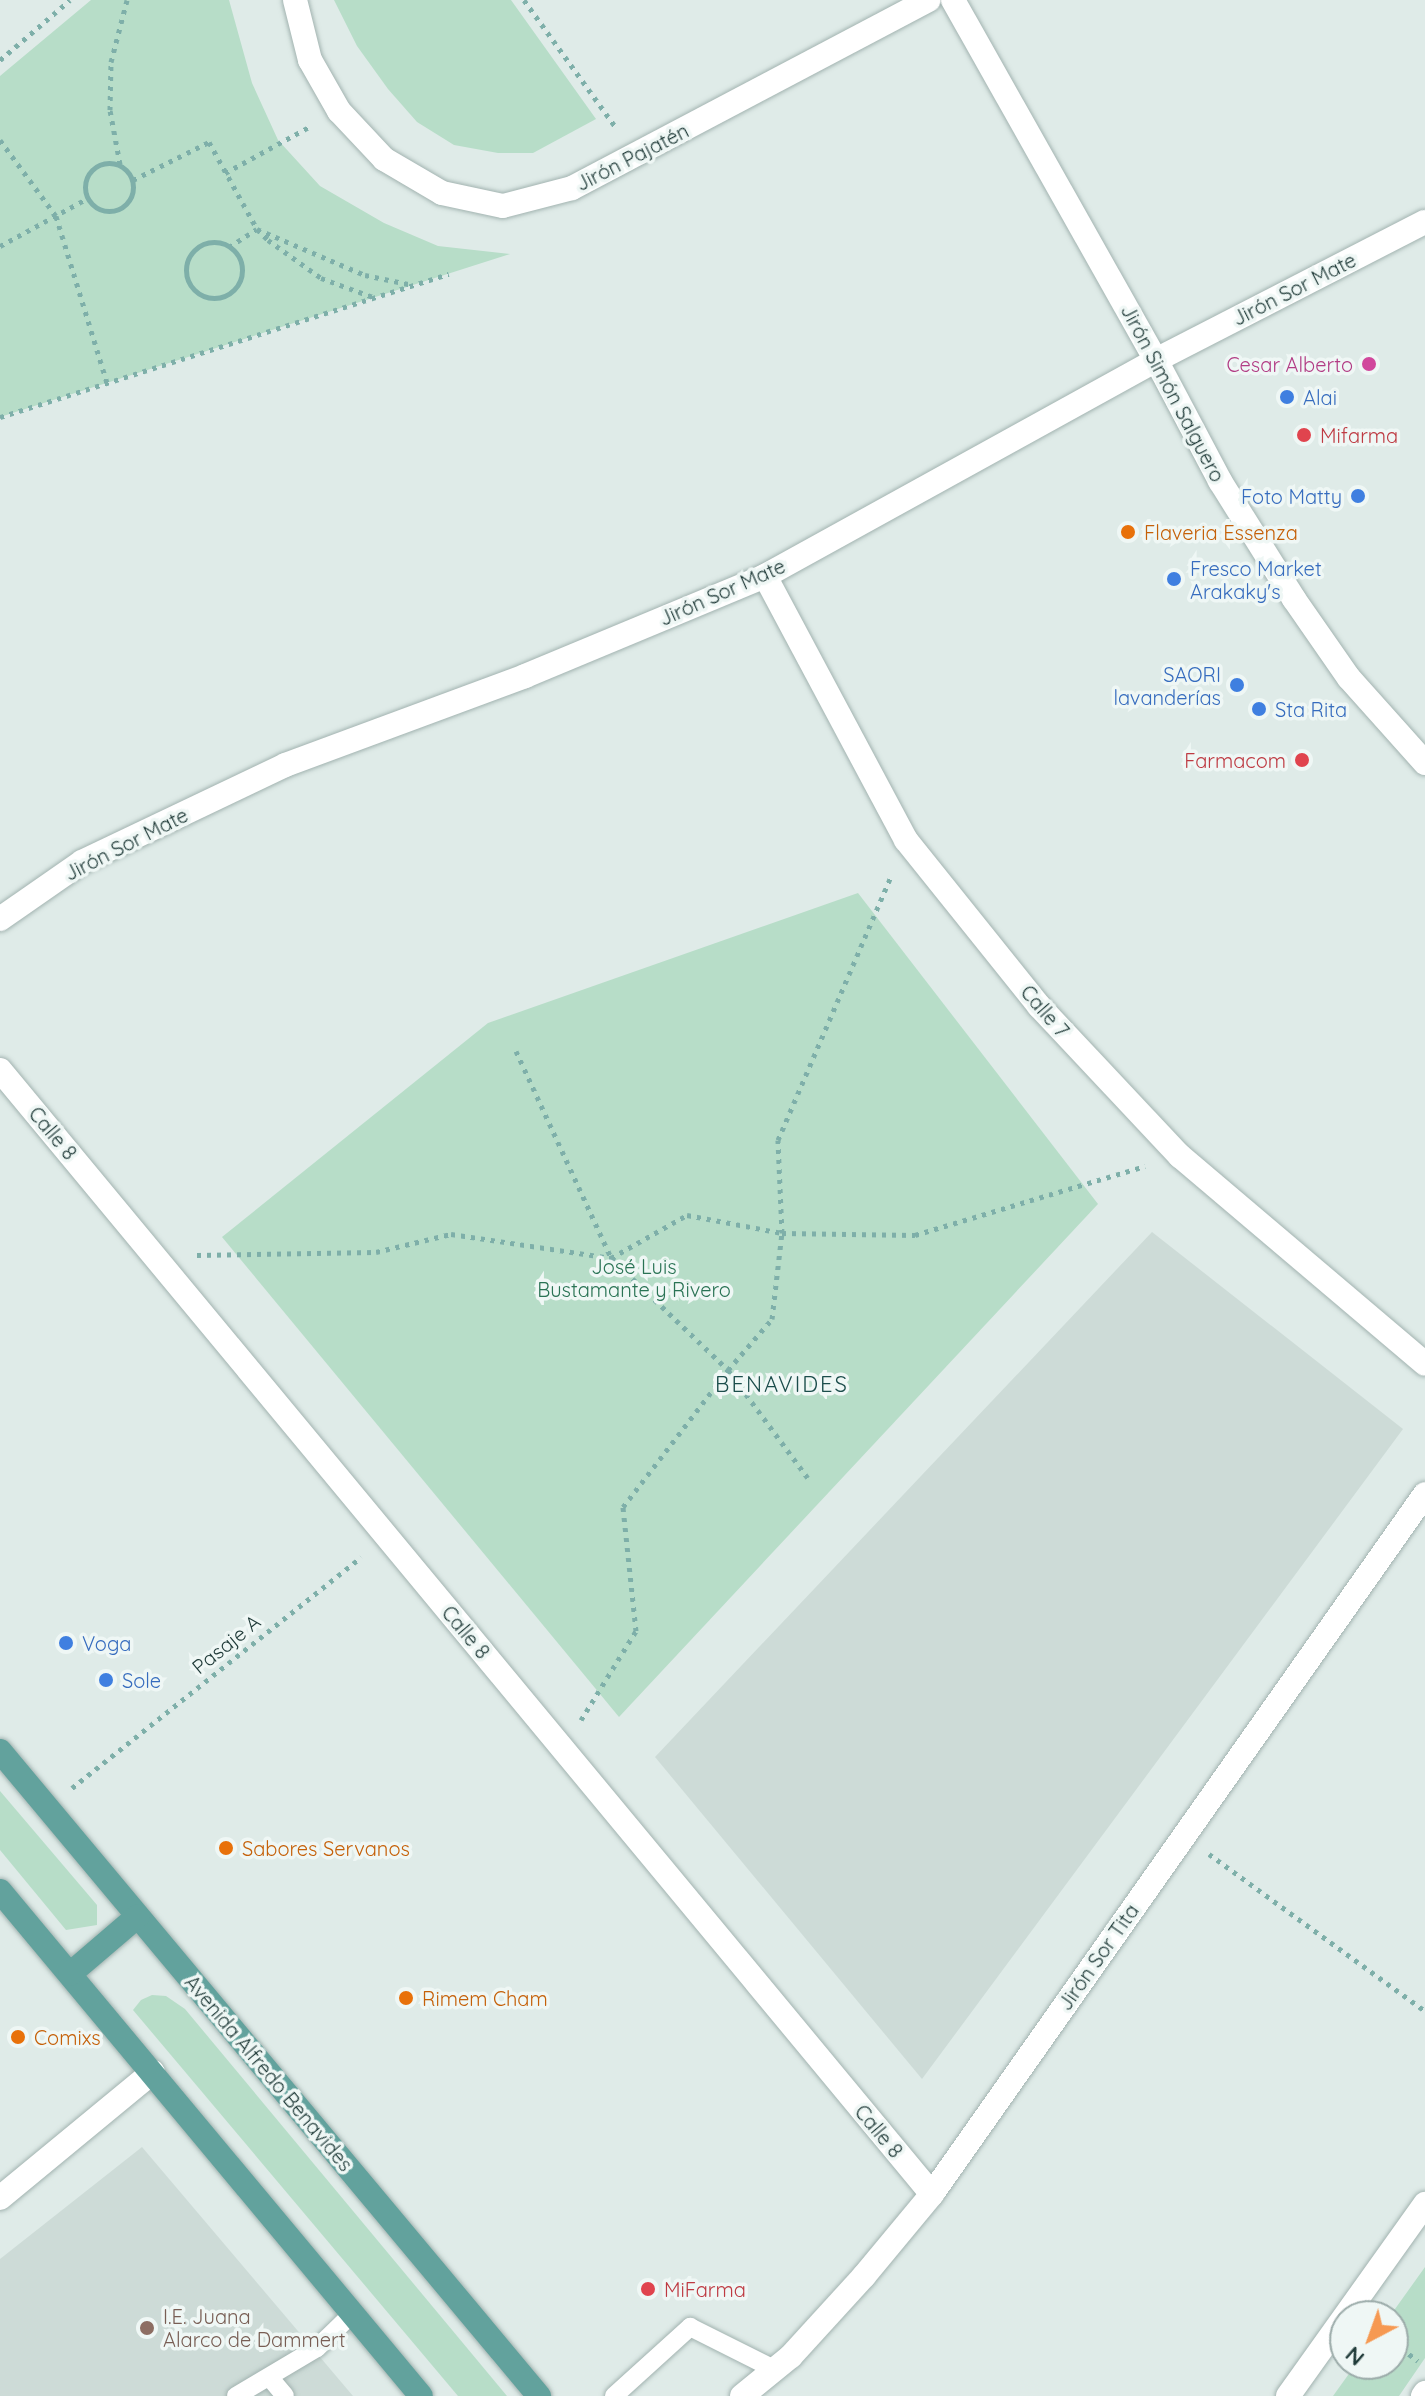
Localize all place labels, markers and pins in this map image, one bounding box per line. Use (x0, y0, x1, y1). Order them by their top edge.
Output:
place label: Cesar Alberto (1226, 352, 1353, 376)
marker: Cesar Alberto (1360, 355, 1378, 373)
place label: Alai (1303, 385, 1337, 409)
marker: Alai (1278, 388, 1296, 406)
place label: Mifarma (1320, 423, 1398, 447)
marker: Mifarma (1295, 426, 1313, 444)
place label: Foto Matty (1241, 484, 1342, 508)
marker: Foto Matty (1349, 487, 1367, 505)
place label: Flaveria Essenza (1144, 520, 1298, 544)
marker: Flaveria Essenza (1119, 523, 1137, 541)
place label: Fresco Market Arakaky's (1190, 556, 1322, 603)
marker: Fresco Market Arakaky's (1165, 570, 1183, 588)
place label: SAORI lavanderías (1113, 662, 1221, 709)
marker: SAORI lavanderías (1228, 676, 1246, 694)
place label: Sta Rita (1275, 697, 1347, 721)
marker: Sta Rita (1250, 700, 1268, 718)
place label: Farmacom (1184, 748, 1286, 772)
marker: Farmacom (1293, 751, 1311, 769)
place label: Voga (82, 1631, 131, 1655)
marker: Voga (57, 1634, 75, 1652)
place label: Sole (122, 1668, 161, 1692)
marker: Sole (97, 1671, 115, 1689)
place label: Sabores Servanos (242, 1836, 410, 1860)
marker: Sabores Servanos (217, 1839, 235, 1857)
place label: Rimem Cham (422, 1986, 548, 2010)
marker: Rimem Cham (397, 1989, 415, 2007)
place label: Comixs (34, 2025, 101, 2049)
marker: Comixs (9, 2028, 27, 2046)
place label: MiFarma (664, 2277, 746, 2301)
marker: MiFarma (639, 2280, 657, 2298)
place label: I.E. Juana Alarco de Dammert (163, 2304, 345, 2351)
marker: I.E. Juana Alarco de Dammert (138, 2319, 156, 2337)

